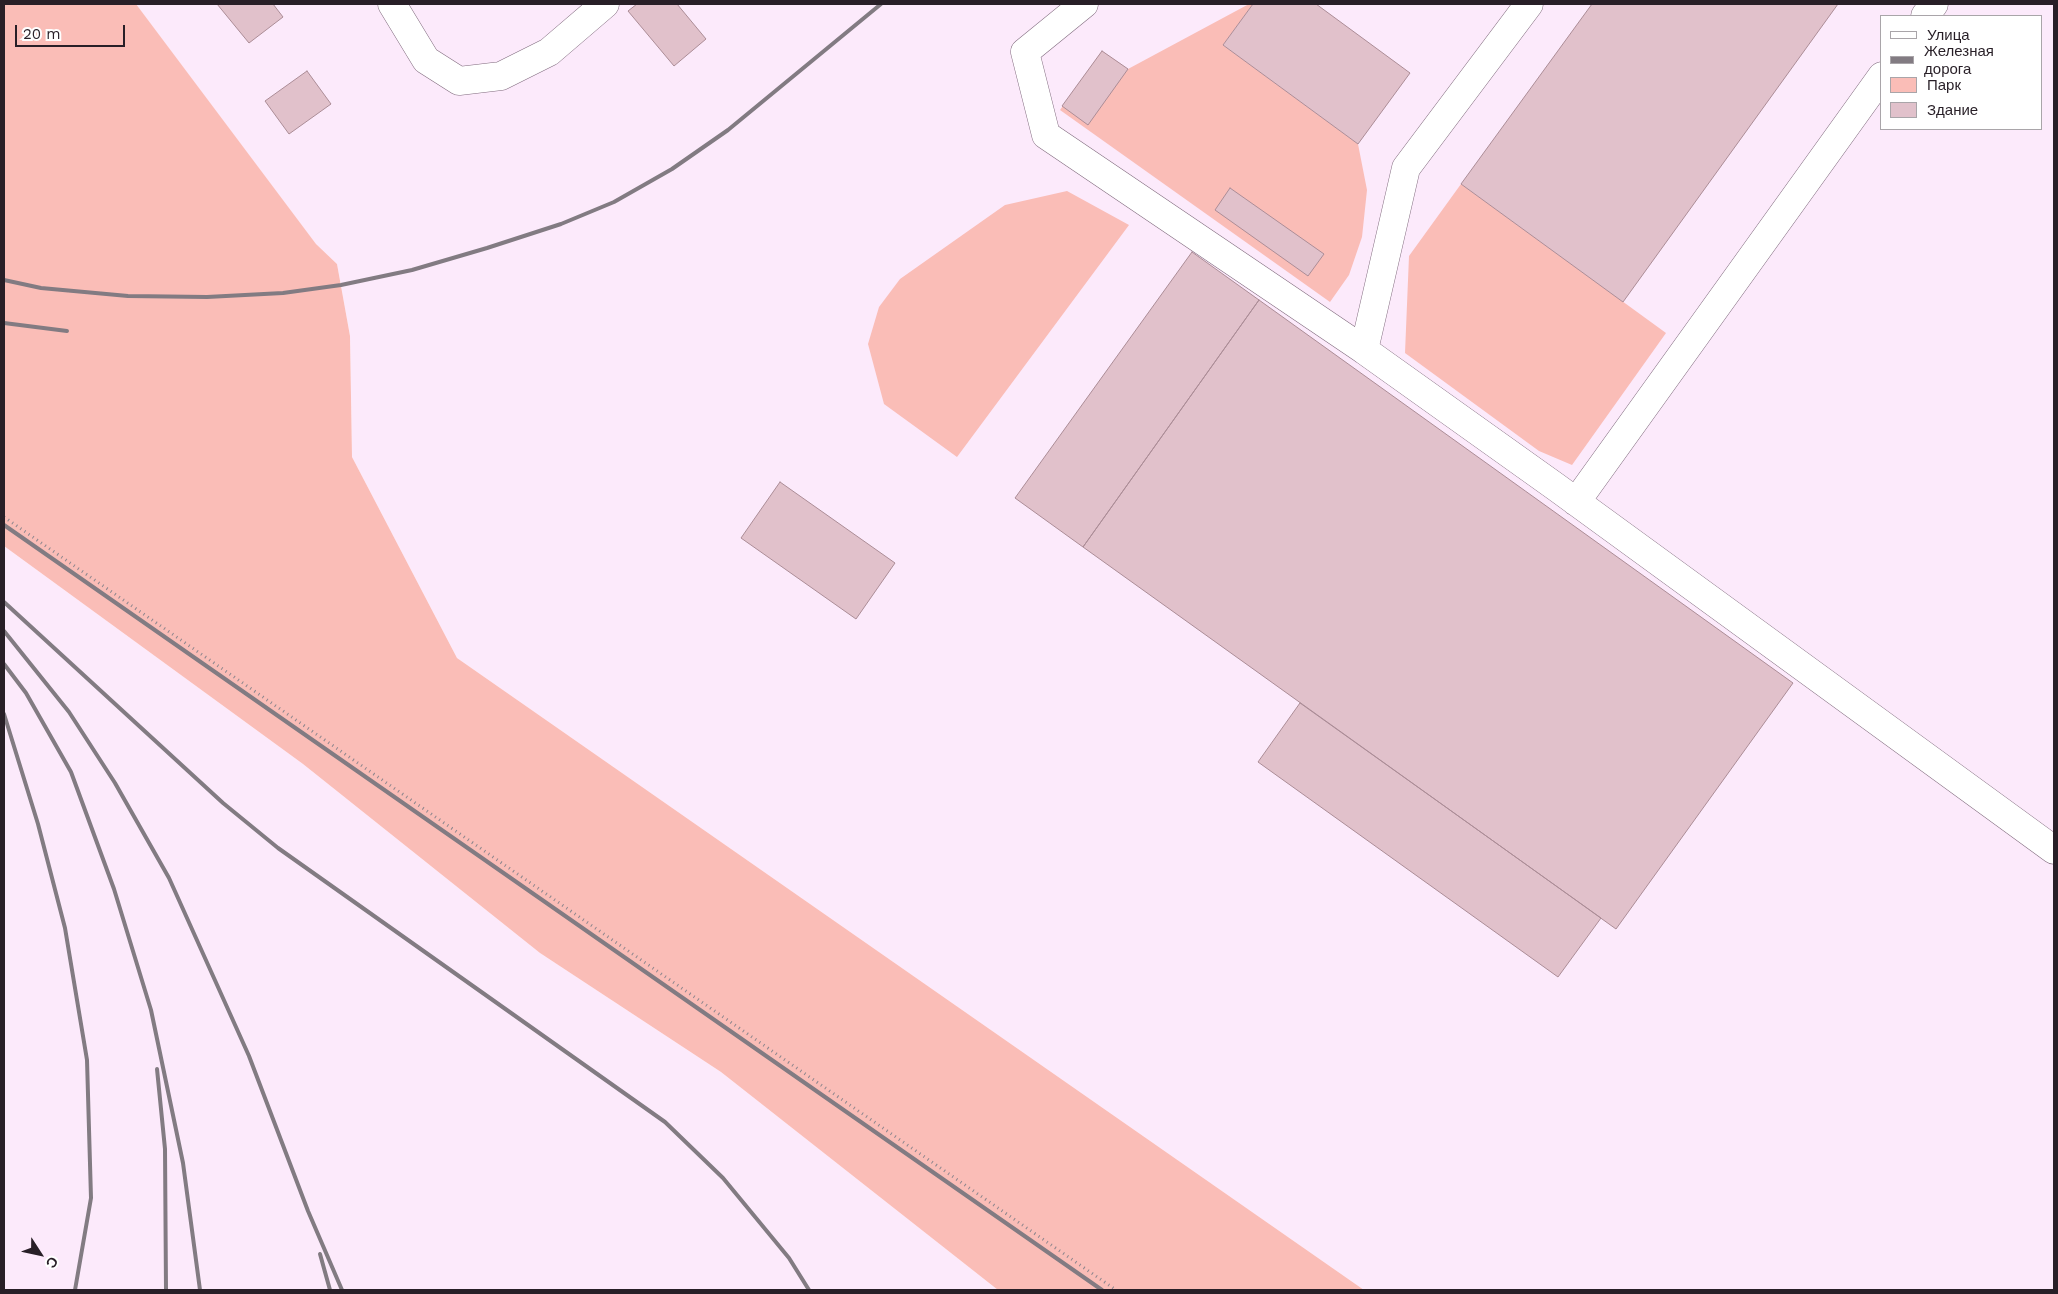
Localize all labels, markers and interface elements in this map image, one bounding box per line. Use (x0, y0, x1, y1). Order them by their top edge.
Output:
scale bar (18, 15, 128, 47)
legend (1880, 15, 2043, 130)
text: 20 m (23, 25, 61, 43)
text: Улица (1927, 26, 1970, 44)
text: Железная дорога (1924, 42, 1994, 78)
text: Парк (1927, 76, 1961, 94)
text: Здание (1927, 101, 1978, 119)
north arrow (15, 1229, 65, 1279)
text: С (43, 1254, 62, 1271)

